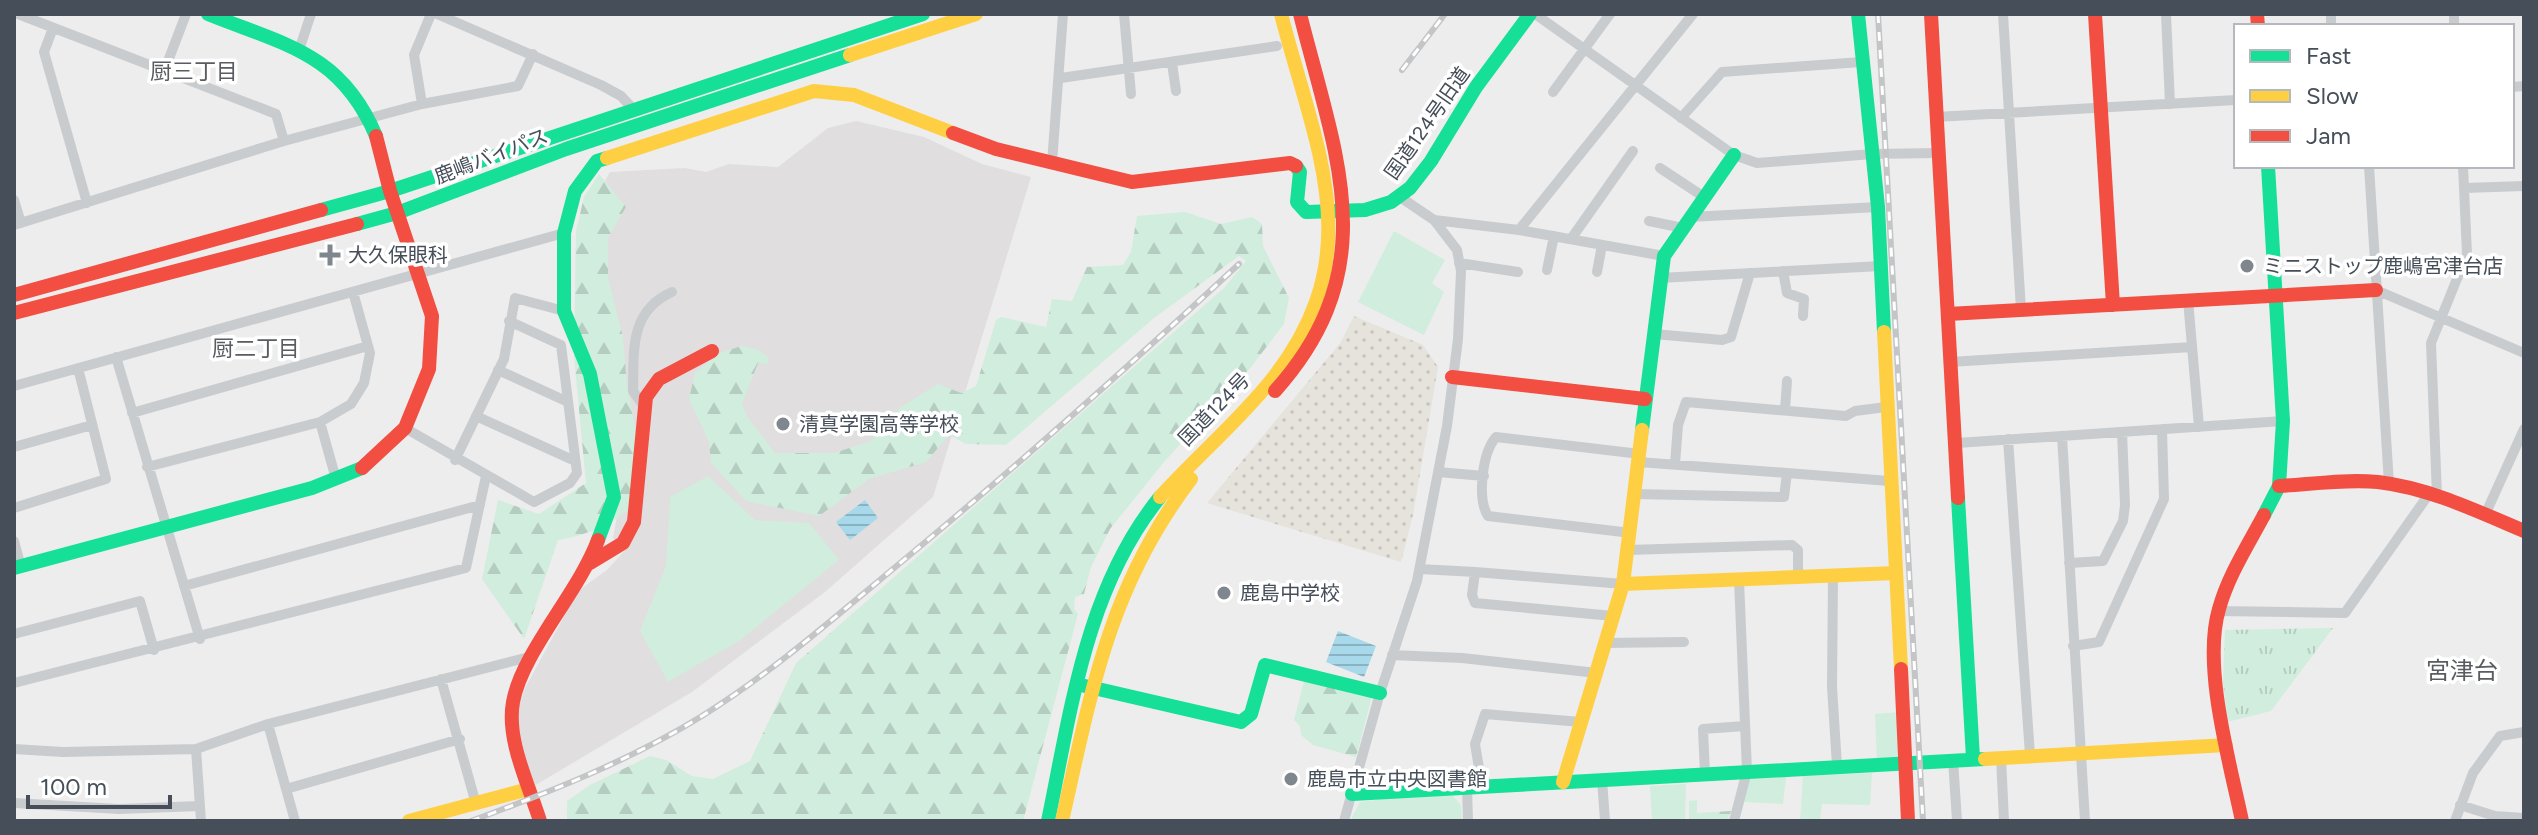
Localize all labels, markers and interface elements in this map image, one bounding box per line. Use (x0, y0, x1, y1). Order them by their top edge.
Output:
legend (2234, 24, 2514, 168)
text: Fast (2306, 41, 2351, 70)
district label: 厨三丁目 (150, 58, 238, 85)
street label: 国道124号旧道 (1379, 62, 1475, 184)
text: Slow (2306, 81, 2359, 110)
text: Jam (2306, 121, 2351, 150)
street label: 鹿嶋バイパス (431, 123, 551, 189)
place label: 大久保眼科 (348, 243, 448, 267)
marker: 大久保眼科 (319, 244, 341, 266)
place label: ミニストップ鹿嶋宮津台店 (2263, 254, 2503, 278)
marker: ミニストップ鹿嶋宮津台店 (2238, 257, 2256, 275)
district label: 厨二丁目 (212, 335, 300, 362)
street label: 国道124号 (1173, 368, 1255, 450)
place label: 清真学園高等学校 (799, 412, 959, 436)
marker: 清真学園高等学校 (774, 415, 792, 433)
place label: 鹿島中学校 (1240, 581, 1340, 605)
marker: 鹿島中学校 (1215, 584, 1233, 602)
district label: 宮津台 (2426, 656, 2498, 685)
scale bar (28, 759, 170, 809)
place label: 鹿島市立中央図書館 (1307, 767, 1487, 791)
marker: 鹿島市立中央図書館 (1282, 770, 1300, 788)
text: 100 m (40, 772, 107, 801)

